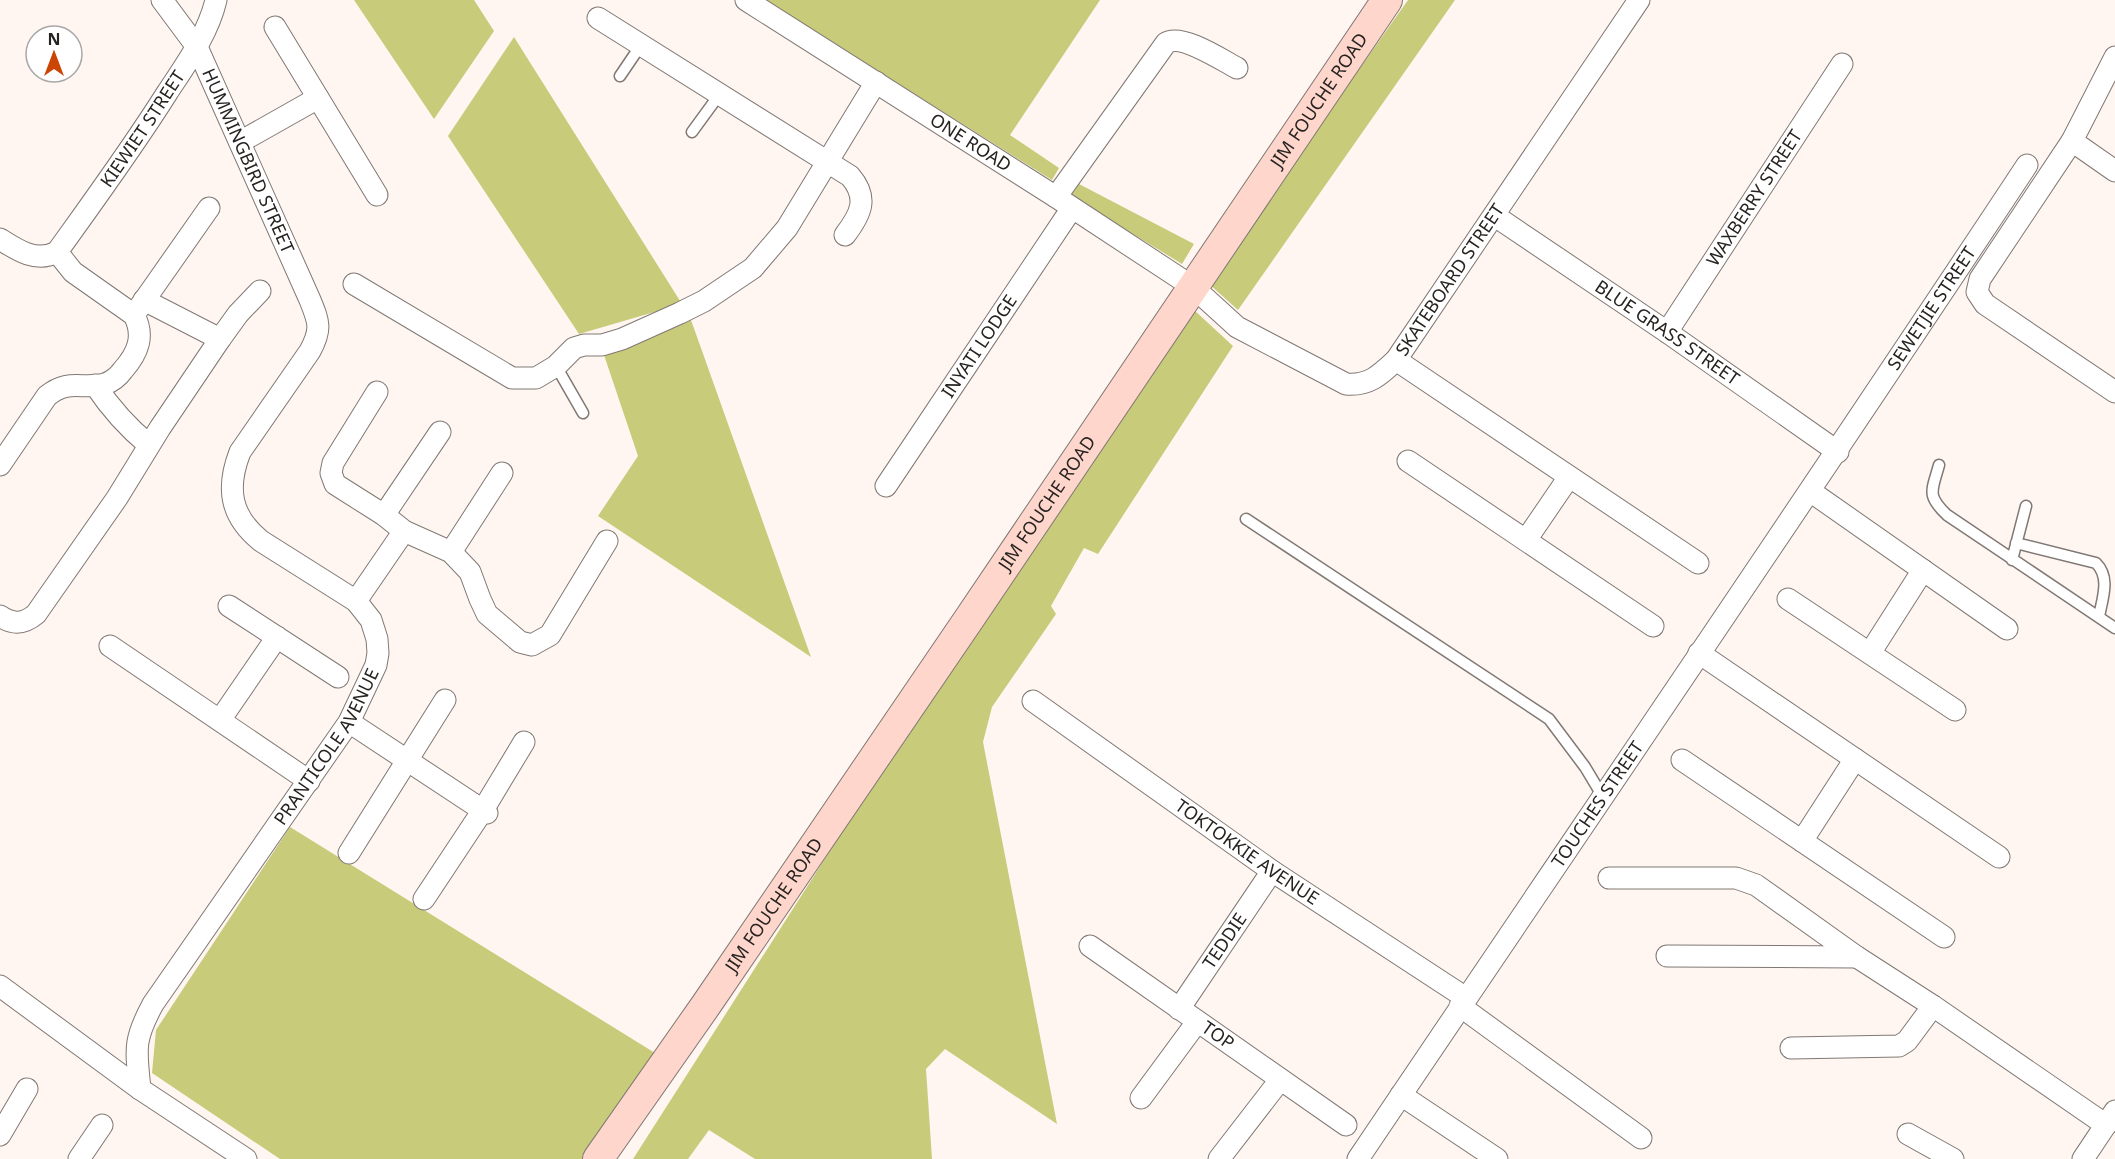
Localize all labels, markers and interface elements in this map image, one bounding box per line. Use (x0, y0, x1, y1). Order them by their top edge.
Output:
north arrow (24, 24, 84, 84)
text: N (47, 28, 61, 50)
street label: JIM FOUCHE ROAD (1263, 28, 1372, 173)
street label: HUMMINGBIRD STREET (197, 64, 301, 257)
street label: KIEWIET STREET (94, 65, 190, 192)
street label: ONE ROAD (926, 107, 1016, 177)
street label: WAXBERRY STREET (1700, 125, 1807, 270)
street label: SKATEBOARD STREET (1389, 199, 1509, 360)
street label: SEWETJIE STREET (1881, 241, 1981, 374)
street label: BLUE GRASS STREET (1591, 274, 1745, 390)
street label: INYATI LODGE (935, 290, 1022, 402)
street label: JIM FOUCHE ROAD (991, 431, 1100, 576)
street label: PRANTICOLE AVENUE (268, 664, 384, 829)
street label: TOUCHES STREET (1546, 736, 1648, 872)
street label: TOKTOKKIE AVENUE (1171, 793, 1324, 910)
street label: JIM FOUCHE ROAD (718, 833, 828, 978)
street label: TEDDIE (1197, 908, 1251, 973)
street label: TOP (1197, 1015, 1239, 1054)

